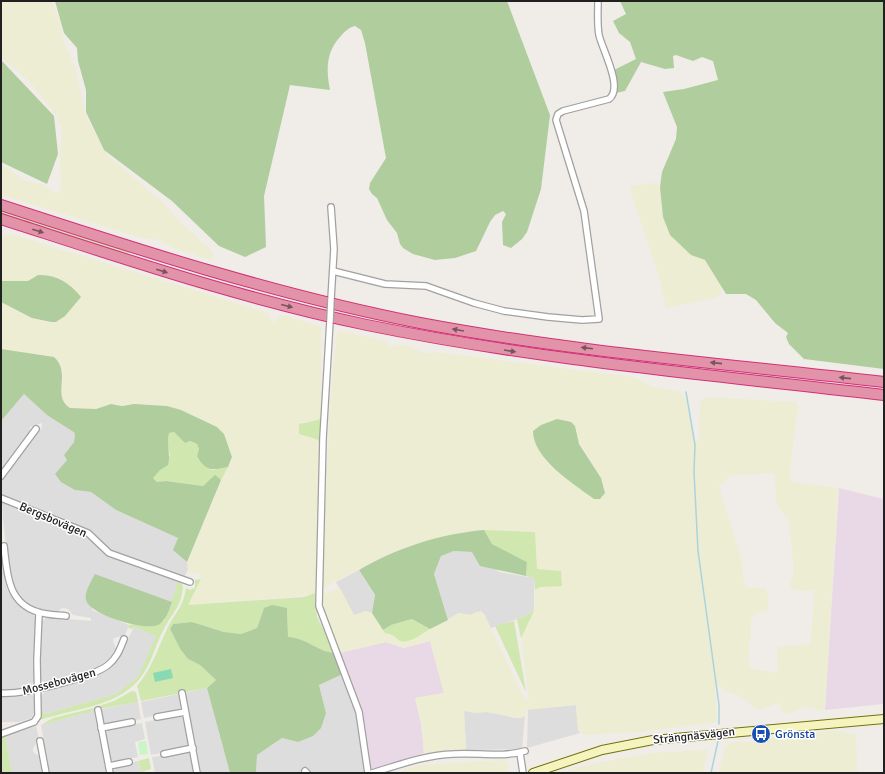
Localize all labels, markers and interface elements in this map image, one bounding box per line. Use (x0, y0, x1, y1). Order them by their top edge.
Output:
one-way arrow (32, 228, 44, 234)
one-way arrow (156, 268, 168, 274)
one-way arrow (281, 303, 293, 309)
one-way arrow (452, 326, 464, 332)
one-way arrow (581, 345, 593, 351)
one-way arrow (504, 348, 516, 354)
one-way arrow (710, 360, 722, 366)
one-way arrow (839, 374, 851, 381)
street label: Bergsbovägen (17, 499, 89, 541)
street label: Mossebovägen (21, 665, 97, 699)
bus stop icon: Grönsta (750, 723, 772, 745)
street label: Strängnäsvägen (652, 724, 736, 748)
place label: Grönsta (775, 727, 815, 742)

